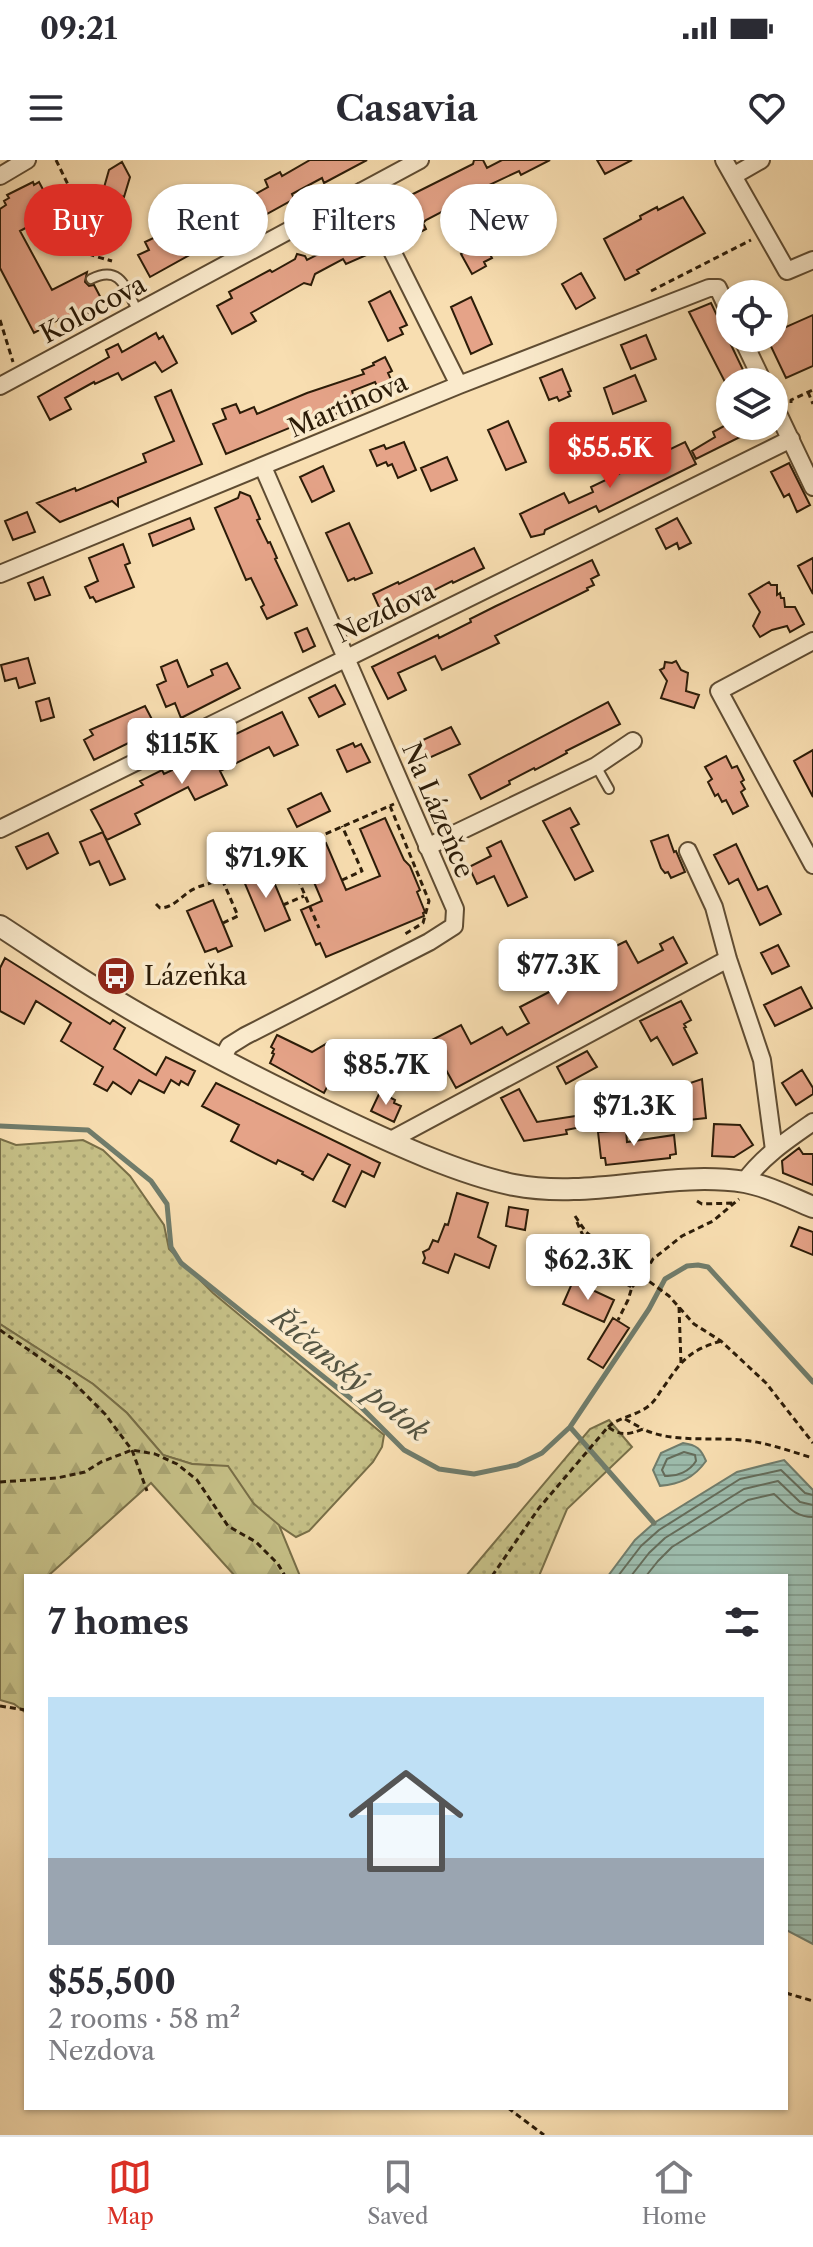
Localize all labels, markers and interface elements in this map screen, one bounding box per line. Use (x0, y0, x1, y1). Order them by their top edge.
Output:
text: 09:21 (40, 10, 117, 47)
icon: menu (24, 86, 68, 130)
text: Casavia (335, 86, 478, 130)
icon: heart (745, 86, 789, 130)
chip: Buy (24, 184, 132, 256)
chip: Rent (148, 184, 268, 256)
chip: Filters (284, 184, 424, 256)
chip: New (440, 184, 557, 256)
street label: Kolocova (35, 268, 151, 350)
map controls (716, 280, 788, 440)
button: locate (716, 280, 788, 352)
street label: Martinova (284, 365, 413, 444)
button: layers (716, 368, 788, 440)
pin: $55.5K (545, 422, 675, 490)
text: $55.5K (567, 432, 653, 464)
street label: Nezdova (330, 574, 440, 650)
pin: $115K (126, 718, 238, 786)
text: $115K (145, 728, 219, 760)
street label: Na Lázeňce (395, 737, 481, 883)
pin: $71.9K (201, 832, 331, 900)
text: $71.9K (225, 842, 307, 874)
pin: $77.3K (493, 939, 623, 1007)
text: $77.3K (517, 949, 599, 981)
bus stop icon: Lázeňka (95, 955, 137, 997)
place label: Lázeňka (144, 960, 247, 992)
pin: $85.7K (321, 1039, 451, 1107)
text: $85.7K (343, 1049, 429, 1081)
pin: $71.3K (569, 1080, 699, 1148)
text: $71.3K (593, 1090, 675, 1122)
pin: $62.3K (523, 1234, 653, 1302)
text: $62.3K (544, 1244, 632, 1276)
water label: Říčanský potok (263, 1299, 436, 1448)
icon: filters (720, 1600, 764, 1644)
text: 7 homes (48, 1601, 189, 1643)
icon: home (334, 1749, 478, 1893)
text: $55,500 (48, 1961, 176, 2003)
text: 2 rooms · 58 m² (48, 2003, 240, 2035)
text: Nezdova (48, 2035, 155, 2067)
tab: Map (107, 2155, 154, 2230)
tab: Saved (367, 2155, 428, 2230)
tab: Home (642, 2155, 706, 2230)

